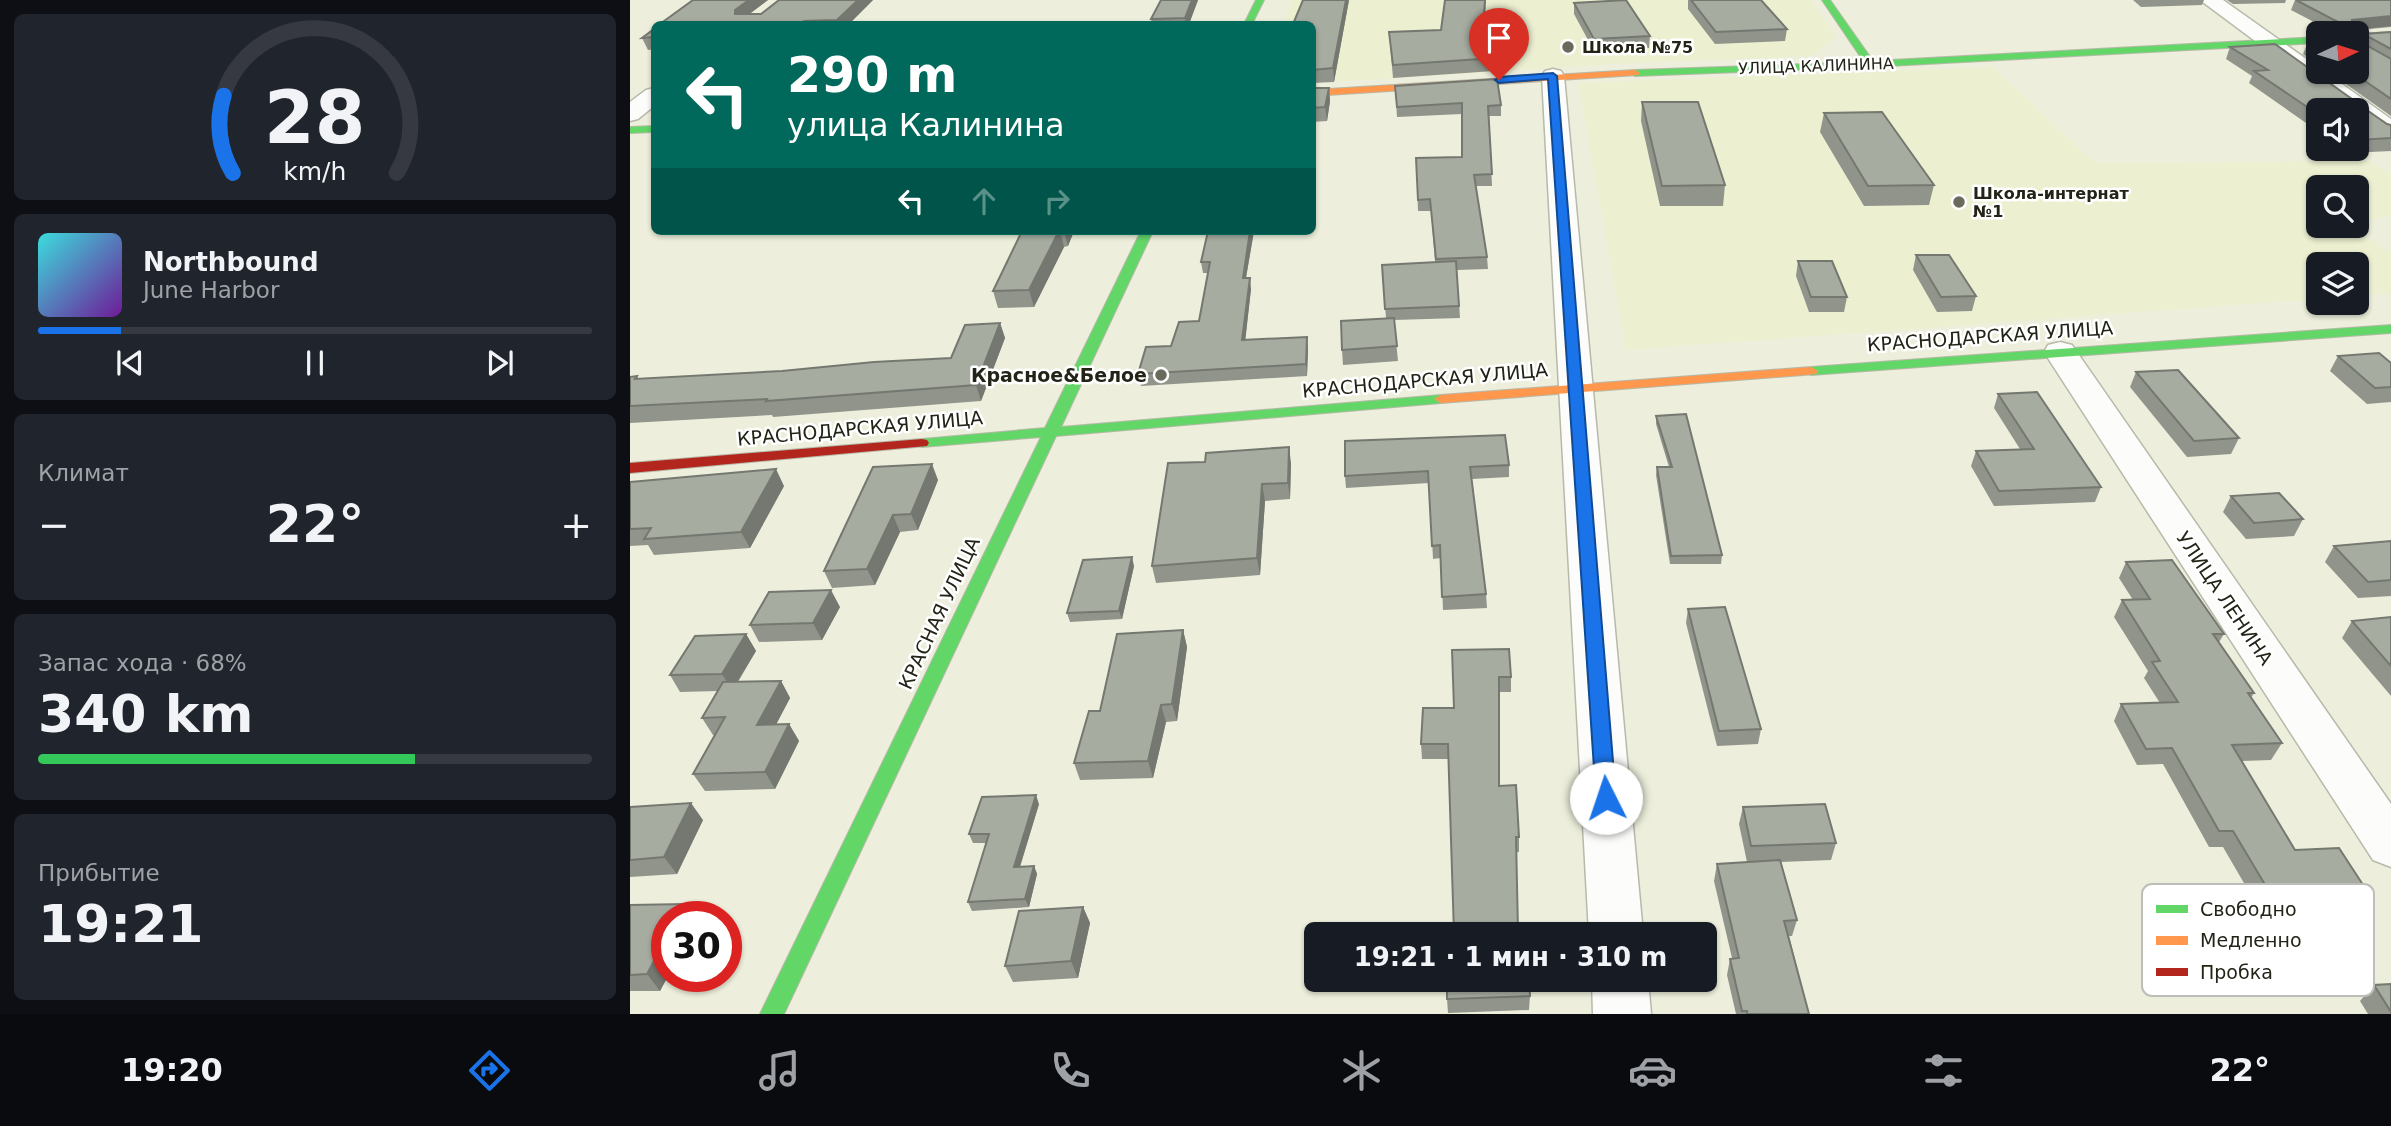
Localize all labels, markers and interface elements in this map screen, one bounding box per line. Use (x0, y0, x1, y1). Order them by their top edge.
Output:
pin (1469, 8, 1529, 80)
icon: arrive (1480, 19, 1518, 57)
north arrow (2306, 21, 2370, 84)
map controls (2306, 21, 2369, 315)
place label: Школа №75 (1582, 38, 1693, 57)
marker: Школа №75 (1560, 39, 1576, 55)
text: 290 m (787, 47, 957, 104)
icon: left (672, 49, 763, 140)
street label: УЛИЦА КАЛИНИНА (1738, 54, 1894, 78)
text: 28 (264, 75, 366, 160)
button: sound (2306, 98, 2369, 161)
text: улица Калинина (787, 106, 1065, 144)
text: km/h (283, 157, 347, 186)
button: search (2306, 175, 2369, 238)
icon: left (892, 182, 930, 220)
icon: ahead (965, 182, 1003, 220)
icon: right (1038, 182, 1076, 220)
place label: Школа-интернат №1 (1973, 184, 2129, 221)
marker: Школа-интернат №1 (1951, 194, 1967, 210)
text: Northbound (143, 247, 319, 277)
button: layers (2306, 252, 2369, 315)
text: June Harbor (143, 277, 279, 303)
street label: КРАСНОДАРСКАЯ УЛИЦА (1866, 316, 2114, 356)
icon: previous (111, 344, 149, 382)
icon: pause (296, 344, 334, 382)
icon: next (481, 344, 519, 382)
street label: КРАСНОДАРСКАЯ УЛИЦА (1301, 358, 1549, 402)
place label: Красное&Белое (971, 364, 1147, 386)
marker: Красное&Белое (1153, 367, 1169, 383)
street label: КРАСНОДАРСКАЯ УЛИЦА (736, 406, 984, 450)
text: Климат (38, 460, 129, 486)
text: 22° (266, 494, 364, 554)
text: − (38, 503, 70, 547)
text: + (560, 503, 592, 547)
street label: УЛИЦА ЛЕНИНА (2172, 527, 2278, 669)
street label: КРАСНАЯ УЛИЦА (894, 533, 984, 693)
text: Запас хода · 68% (38, 650, 247, 676)
text: 340 km (38, 684, 253, 744)
position arrow (1569, 761, 1643, 835)
text: Прибытие (38, 860, 160, 886)
legend (2142, 884, 2374, 996)
text: 19:21 (38, 894, 204, 954)
text: Свободно (2200, 898, 2297, 920)
speed limit sign: 30 (651, 901, 742, 992)
text: Медленно (2200, 929, 2302, 951)
text: 19:21 · 1 мин · 310 m (1354, 942, 1667, 972)
text: Пробка (2200, 961, 2273, 983)
icon: directions (465, 1046, 514, 1095)
icon: music (755, 1046, 804, 1095)
icon: phone (1046, 1046, 1095, 1095)
icon: climate (1337, 1046, 1386, 1095)
icon: car (1628, 1046, 1677, 1095)
icon: filters (1919, 1046, 1968, 1095)
text: 19:20 (121, 1051, 223, 1089)
text: 22° (2209, 1051, 2270, 1089)

